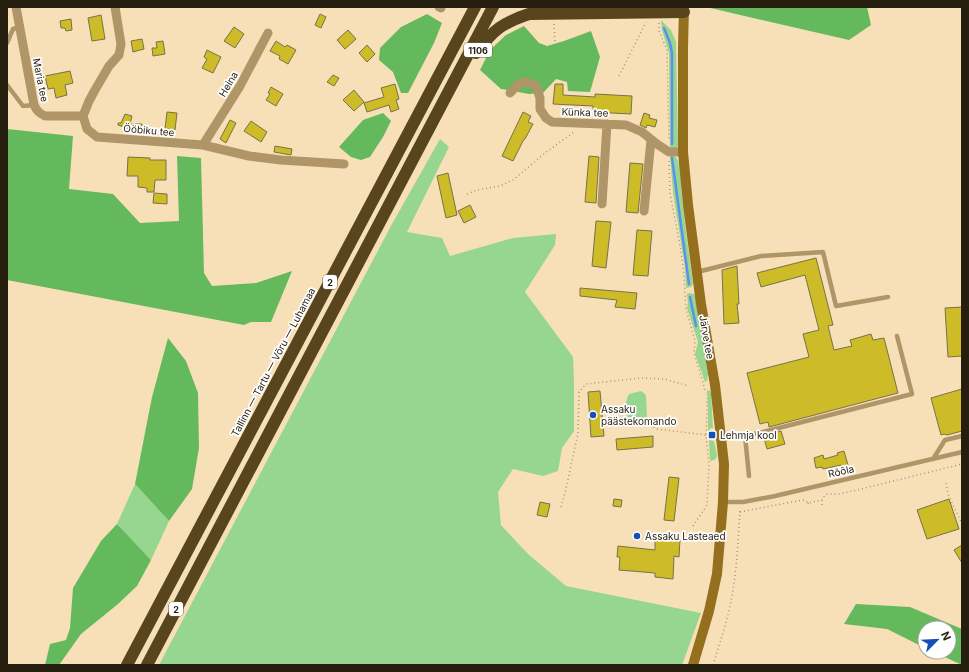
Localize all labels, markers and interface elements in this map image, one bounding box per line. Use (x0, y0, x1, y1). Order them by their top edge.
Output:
road number: 1106 (464, 43, 492, 57)
street label: Maria tee (31, 57, 51, 103)
street label: Heina (216, 69, 240, 99)
street label: Künka tee (561, 105, 609, 119)
street label: Ööbiku tee (123, 122, 175, 138)
road number: 2 (323, 275, 337, 289)
street label: Tallinn — Tartu — Võru — Luhamaa (229, 285, 317, 439)
street label: Järve tee (697, 314, 717, 360)
place label: Assaku päästekomando (601, 403, 676, 427)
marker: Assaku päästekomando (588, 410, 598, 420)
place label: Lehmja kool (720, 429, 777, 441)
marker: Lehmja kool (707, 430, 717, 440)
street label: Rõõla (827, 462, 855, 480)
place label: Assaku Lasteaed (645, 530, 726, 542)
marker: Assaku Lasteaed (632, 531, 642, 541)
road number: 2 (169, 602, 183, 616)
north arrow (917, 620, 957, 660)
text: N (938, 629, 954, 643)

